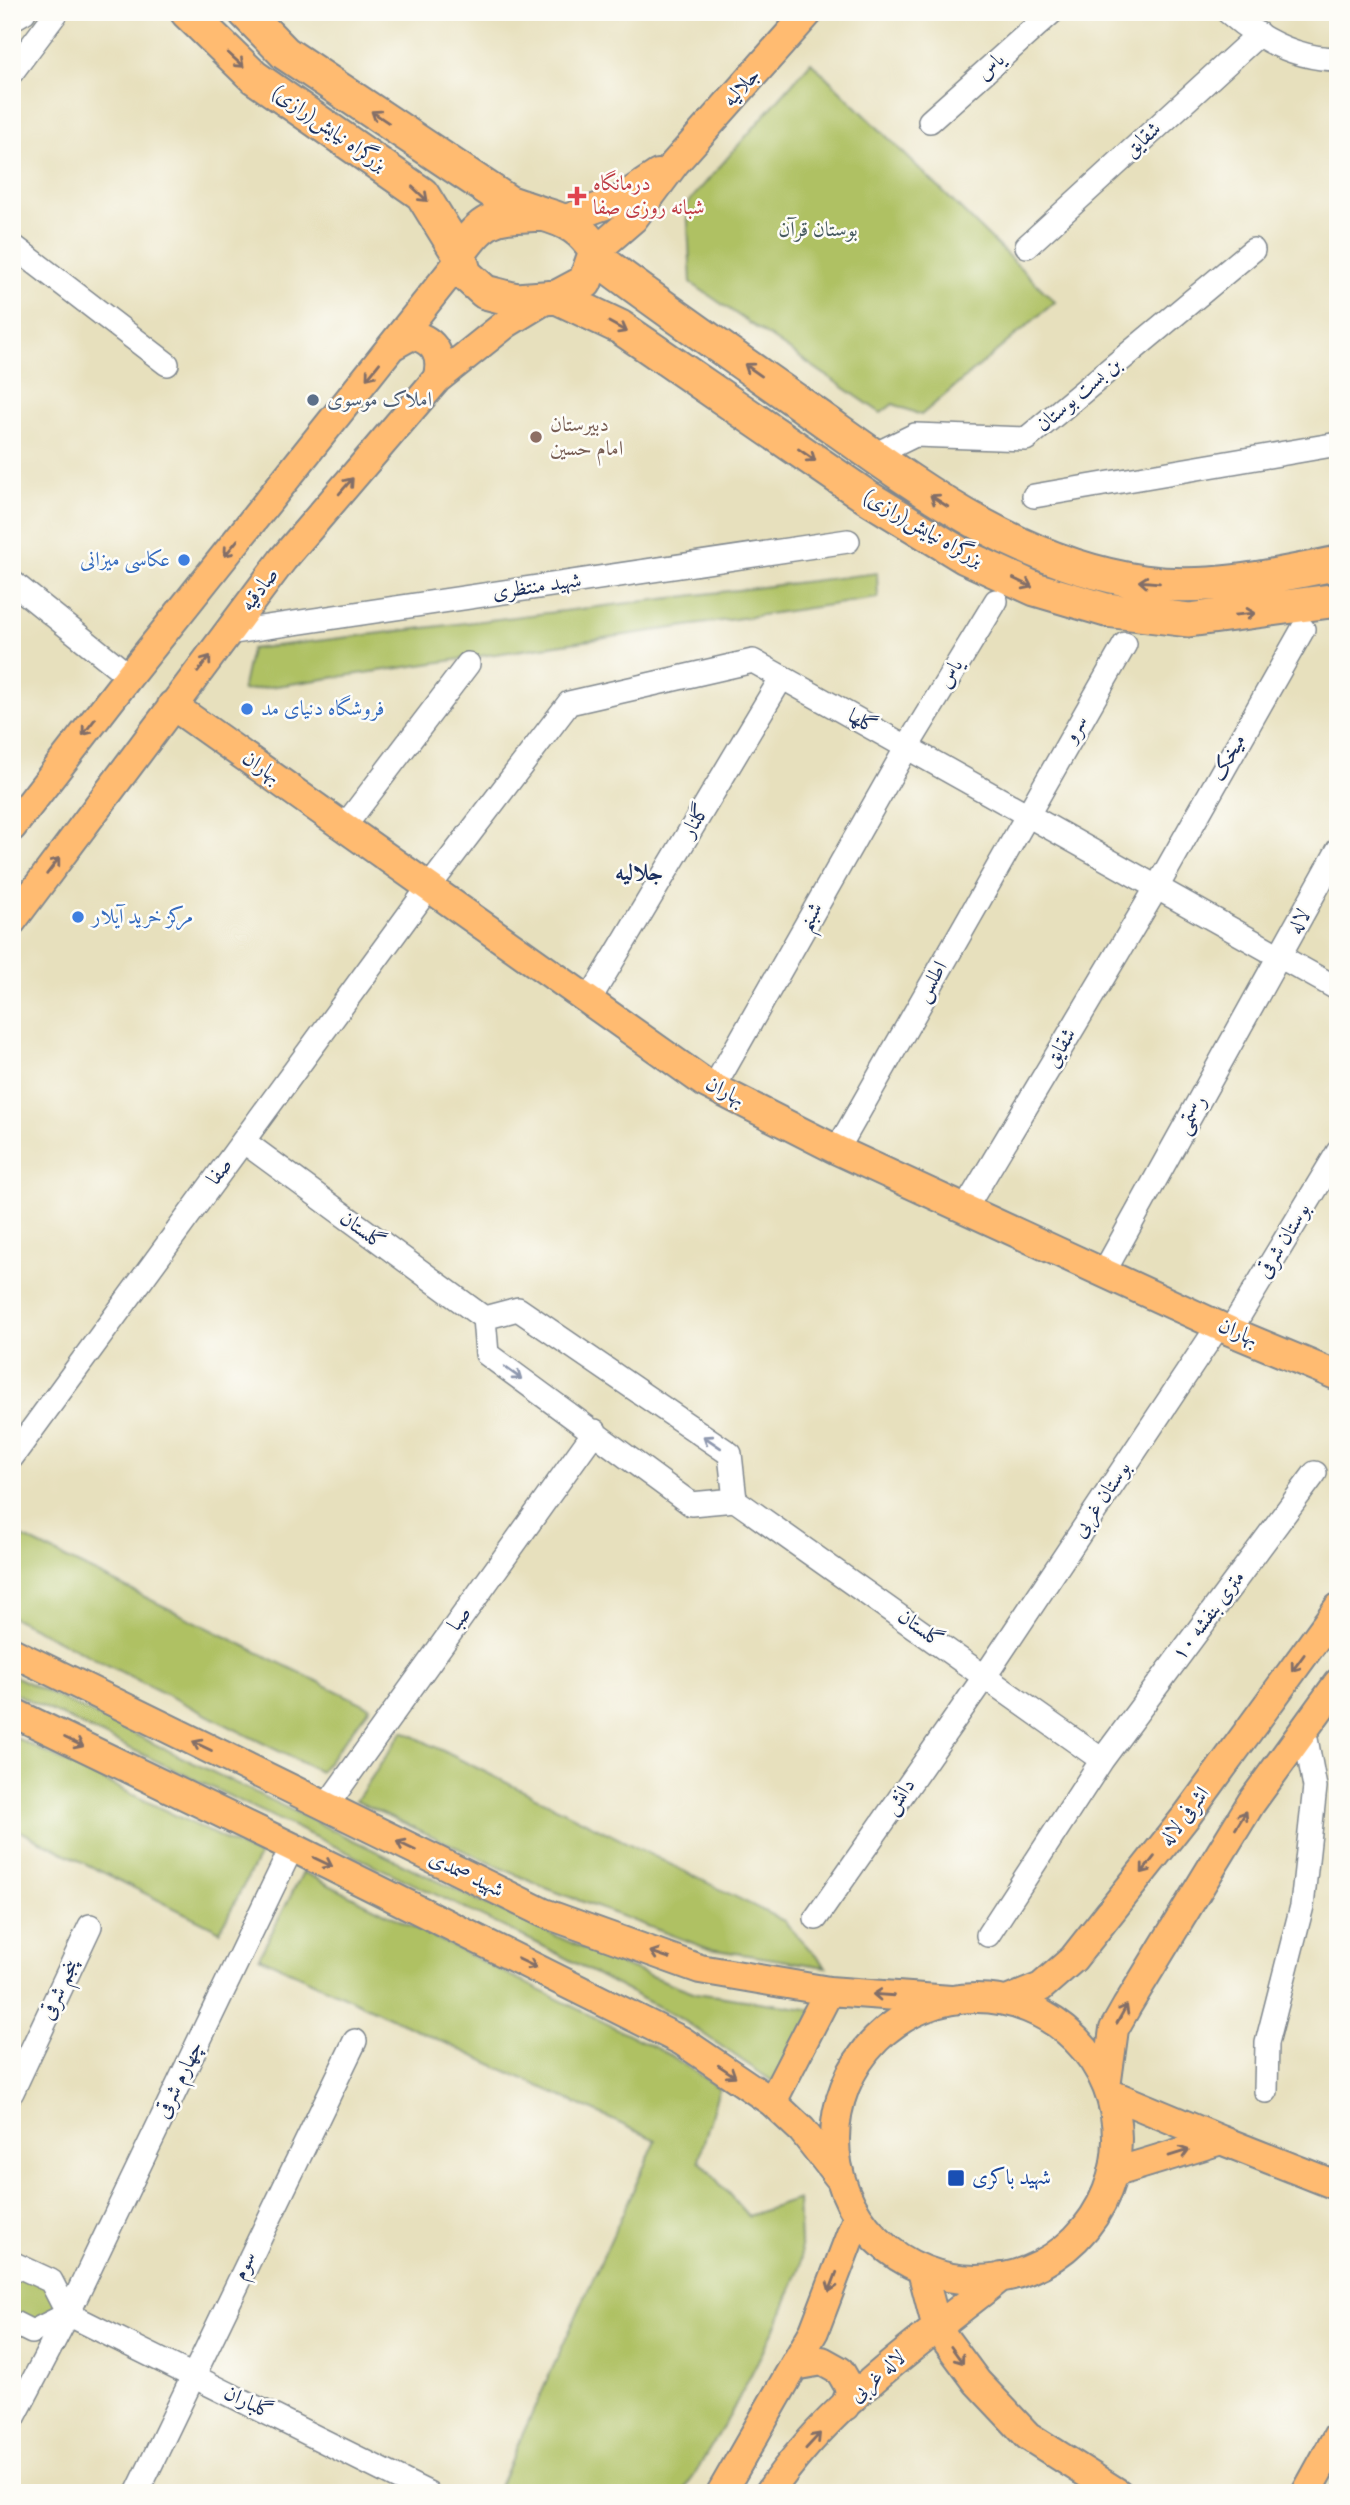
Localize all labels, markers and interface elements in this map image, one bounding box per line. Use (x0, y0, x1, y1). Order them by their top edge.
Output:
street label: یاس (971, 46, 1012, 87)
one-way arrow (227, 52, 244, 69)
street label: جلالیه (717, 63, 767, 113)
street label: بزرگراه نیایش(رازی) (266, 78, 393, 179)
one-way arrow (371, 110, 390, 124)
street label: شقایق (1119, 116, 1167, 164)
place label: درمانگاه شبانه روزی صفا (593, 170, 705, 222)
one-way arrow (410, 185, 428, 202)
marker: درمانگاه شبانه روزی صفا (567, 186, 587, 206)
park label: بوستان قرآن (778, 216, 858, 244)
one-way arrow (608, 320, 628, 334)
street label: بن بست بوستان (1031, 351, 1127, 439)
one-way arrow (365, 361, 381, 379)
one-way arrow (744, 363, 763, 377)
place label: املاک موسوی (327, 387, 432, 414)
marker: املاک موسوی (305, 392, 321, 408)
place label: دبیرستان امام حسین (550, 412, 623, 466)
marker: دبیرستان امام حسین (528, 429, 544, 445)
one-way arrow (797, 448, 816, 462)
one-way arrow (338, 478, 354, 496)
street label: بزرگراه نیایش(رازی) (858, 482, 989, 574)
one-way arrow (930, 493, 949, 508)
one-way arrow (223, 539, 238, 557)
place label: عکاسی میزانی (80, 547, 170, 574)
marker: عکاسی میزانی (176, 552, 192, 568)
street label: صادقیه (235, 563, 285, 617)
street label: شهید منتظری (491, 567, 583, 607)
one-way arrow (1138, 575, 1161, 588)
one-way arrow (1012, 577, 1033, 590)
one-way arrow (1233, 607, 1256, 620)
street label: یاس (932, 653, 971, 694)
one-way arrow (196, 655, 211, 674)
place label: فروشگاه دنیای مد (261, 695, 384, 723)
marker: فروشگاه دنیای مد (239, 701, 255, 717)
street label: گلها (843, 702, 882, 741)
street label: سرو (1056, 710, 1095, 749)
one-way arrow (82, 717, 97, 735)
street label: میخک (1205, 730, 1253, 786)
street label: بهاران (236, 745, 286, 791)
street label: گلنار (674, 799, 716, 845)
one-way arrow (46, 857, 60, 876)
district label: جلالیه (615, 859, 663, 888)
street label: شبنم (792, 898, 835, 939)
place label: مرکز خرید آیلار (90, 903, 193, 931)
street label: لاله (1282, 905, 1318, 939)
marker: مرکز خرید آیلار (70, 909, 86, 925)
street label: اطلس (909, 957, 955, 1007)
street label: شقایق (1039, 1023, 1083, 1073)
street label: بهاران (701, 1070, 749, 1114)
street label: رستمی (1170, 1091, 1214, 1139)
street label: صفا (201, 1153, 239, 1191)
street label: بوستان شرقی (1251, 1198, 1317, 1284)
street label: گلستان (334, 1205, 391, 1257)
street label: بهاران (1214, 1312, 1262, 1354)
one-way arrow (503, 1366, 522, 1380)
one-way arrow (703, 1435, 722, 1449)
street label: بوستان غربی (1067, 1456, 1137, 1544)
street label: ۱۰ متری بنفشه (1166, 1566, 1252, 1666)
street label: صبا (442, 1601, 478, 1637)
street label: گلستان (892, 1603, 949, 1655)
one-way arrow (1291, 1653, 1305, 1672)
one-way arrow (63, 1736, 84, 1749)
one-way arrow (192, 1739, 213, 1753)
street label: دانش (878, 1773, 922, 1821)
street label: اشرفی لاله (1154, 1782, 1216, 1852)
one-way arrow (1234, 1811, 1248, 1831)
one-way arrow (396, 1839, 417, 1853)
street label: شهید صمدی (424, 1845, 508, 1905)
one-way arrow (312, 1856, 333, 1869)
one-way arrow (1140, 1856, 1155, 1874)
one-way arrow (649, 1948, 671, 1960)
street label: پنجم شرقی (34, 1954, 91, 2027)
one-way arrow (516, 1957, 536, 1971)
one-way arrow (872, 1988, 895, 2001)
one-way arrow (1115, 2005, 1129, 2025)
street label: چهارم شرقی (150, 2037, 213, 2125)
one-way arrow (716, 2064, 736, 2078)
one-way arrow (1167, 2145, 1189, 2158)
place label: شهید باکری (972, 2165, 1051, 2192)
marker: شهید باکری (946, 2168, 966, 2188)
street label: سوم (227, 2247, 266, 2286)
one-way arrow (825, 2271, 838, 2293)
street label: لاله غربی (844, 2345, 912, 2409)
one-way arrow (950, 2345, 964, 2364)
street label: گلباران (219, 2379, 277, 2426)
one-way arrow (804, 2433, 821, 2450)

